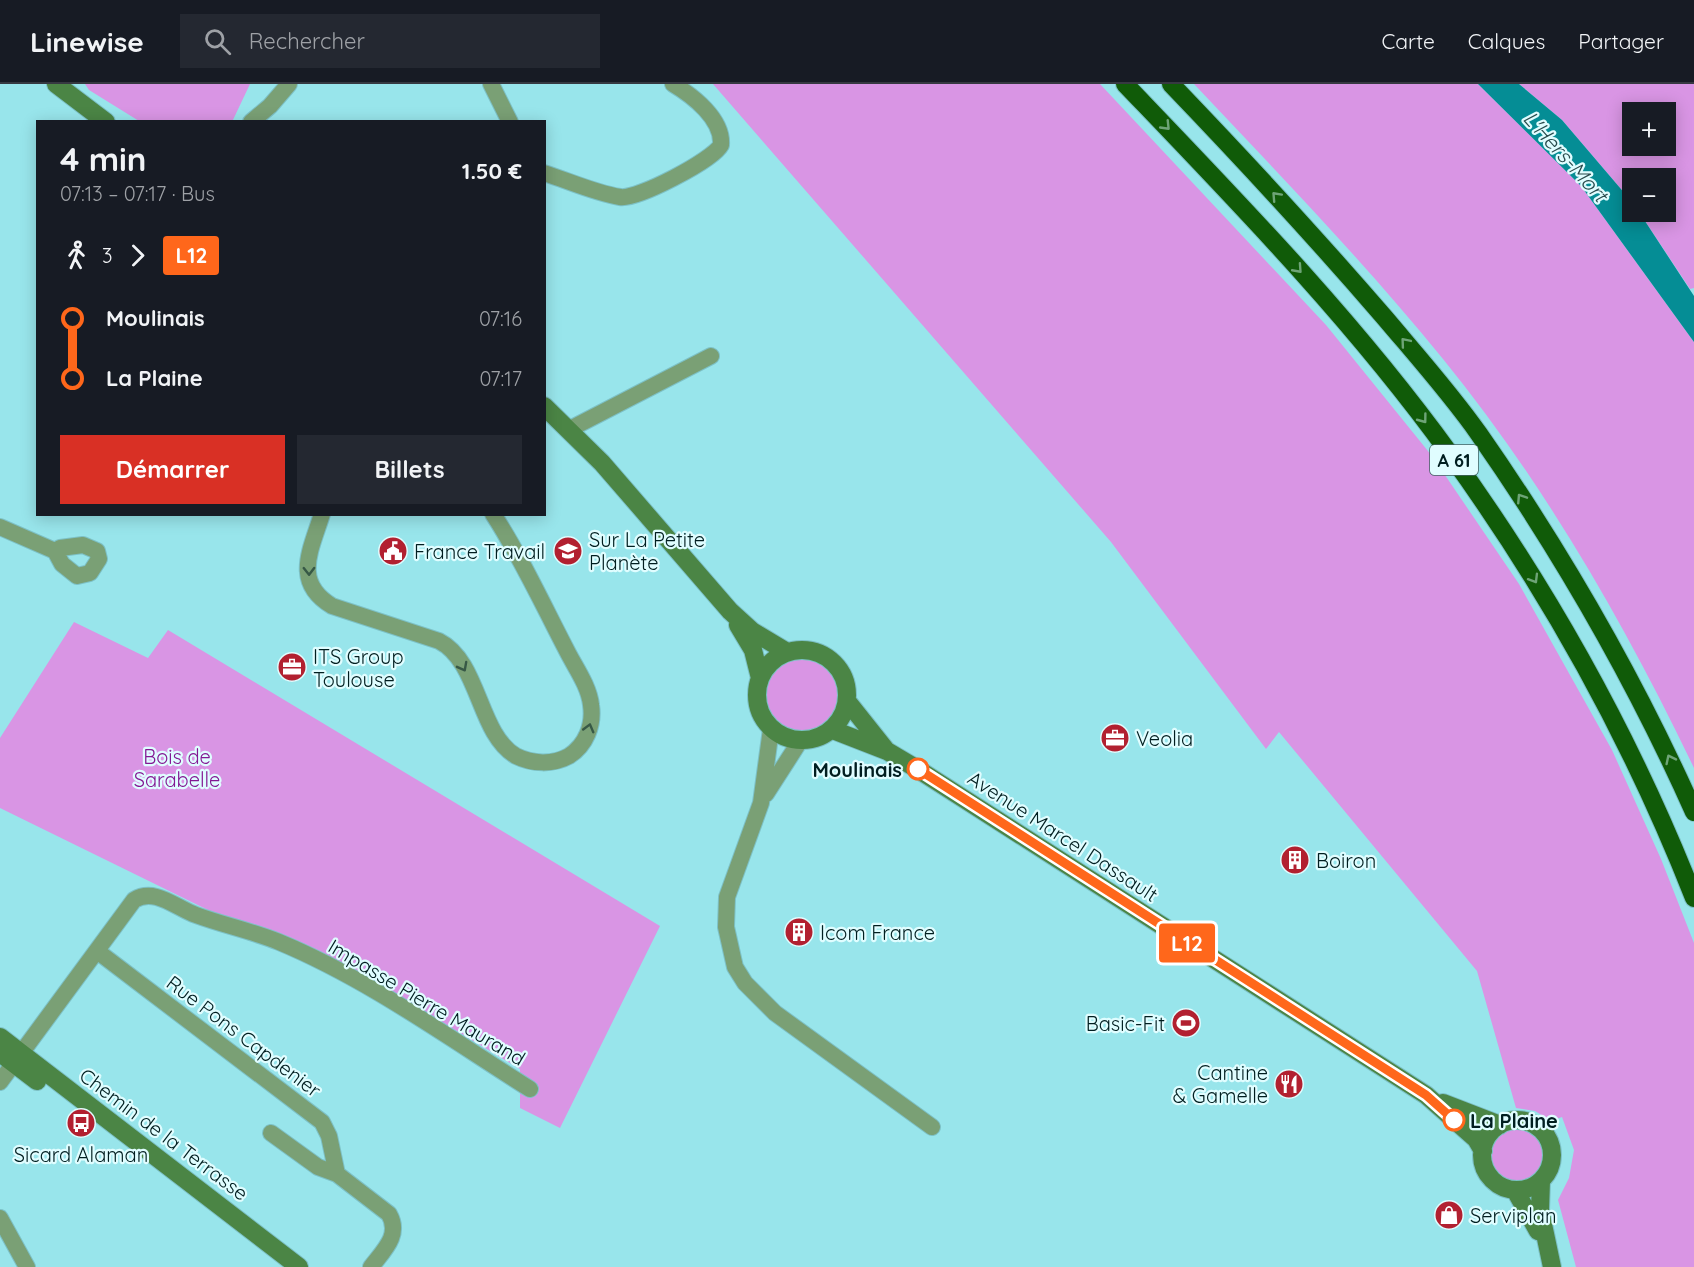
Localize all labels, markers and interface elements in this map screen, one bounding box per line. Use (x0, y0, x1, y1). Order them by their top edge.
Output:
search box (180, 14, 600, 68)
text: Linewise (30, 24, 144, 59)
icon: search (201, 25, 234, 58)
text: Rechercher (249, 27, 365, 55)
text: Carte (1381, 28, 1435, 54)
text: Calques (1468, 28, 1545, 54)
text: Partager (1578, 28, 1664, 54)
map controls (1622, 102, 1676, 222)
button: + (1622, 102, 1676, 156)
water label: L'Hers-Mort (1518, 105, 1616, 209)
one-way arrow (1158, 119, 1169, 130)
text: 4 min (60, 138, 147, 179)
text: 1.50 € (462, 157, 522, 185)
button: − (1622, 168, 1676, 222)
text: 07:13 – 07:17 · Bus (60, 181, 215, 206)
one-way arrow (1272, 192, 1283, 202)
icon: walk (60, 239, 93, 272)
icon: forward (121, 239, 154, 272)
text: L12 (175, 242, 207, 268)
text: 3 (102, 243, 112, 268)
one-way arrow (1291, 262, 1302, 273)
text: Moulinais (106, 304, 205, 332)
text: 07:16 (479, 306, 522, 331)
one-way arrow (1401, 338, 1412, 349)
text: La Plaine (106, 364, 203, 392)
text: 07:17 (480, 366, 522, 391)
one-way arrow (1416, 412, 1427, 423)
button: Démarrer (60, 435, 285, 504)
button: Billets (297, 435, 522, 504)
road number: A 61 (1430, 445, 1478, 475)
one-way arrow (1518, 494, 1529, 505)
place label: Sur La Petite Planète (589, 527, 705, 575)
public building icon: France Travail (377, 535, 409, 567)
school or university icon: Sur La Petite Planète (552, 535, 584, 567)
place label: France Travail (414, 539, 545, 564)
one-way arrow (303, 567, 315, 576)
one-way arrow (1526, 573, 1538, 583)
place label: ITS Group Toulouse (313, 644, 404, 692)
office icon: ITS Group Toulouse (276, 651, 308, 683)
one-way arrow (456, 661, 467, 672)
office icon: Veolia (1099, 722, 1131, 754)
one-way arrow (581, 723, 594, 733)
place label: Veolia (1136, 726, 1193, 751)
park label: Bois de Sarabelle (134, 744, 220, 792)
one-way arrow (1665, 754, 1677, 765)
place label: Moulinais (812, 757, 902, 782)
marker: Moulinais (907, 758, 929, 780)
street label: Avenue Marcel Dassault (963, 765, 1163, 907)
building icon: Boiron (1279, 844, 1311, 876)
place label: Boiron (1316, 848, 1376, 873)
building icon: Icom France (783, 916, 815, 948)
place label: Icom France (820, 920, 935, 945)
line badge: L12 (1152, 924, 1222, 962)
text: L12 (1171, 930, 1203, 956)
street label: Impasse Pierre Maurand (324, 933, 530, 1071)
street label: Rue Pons Capdenier (162, 970, 326, 1102)
sports icon: Basic-Fit (1170, 1007, 1202, 1039)
place label: Basic-Fit (1086, 1011, 1165, 1036)
place label: Cantine & Gamelle (1173, 1060, 1268, 1108)
street label: Chemin de la Terrasse (75, 1062, 253, 1206)
restaurant icon: Cantine & Gamelle (1273, 1068, 1305, 1100)
bus stop icon: Sicard Alaman (65, 1107, 97, 1139)
place label: La Plaine (1470, 1108, 1558, 1133)
marker: La Plaine (1443, 1109, 1465, 1131)
place label: Sicard Alaman (14, 1142, 148, 1167)
shop icon: Serviplan (1433, 1199, 1465, 1231)
place label: Serviplan (1470, 1203, 1557, 1228)

